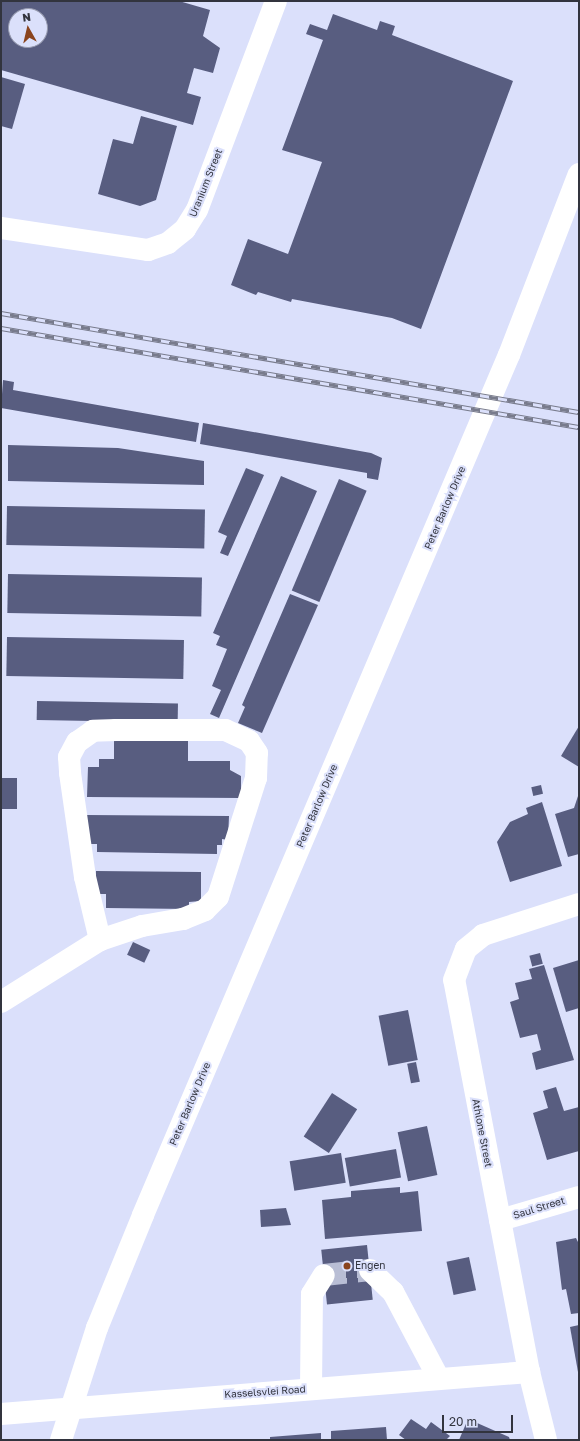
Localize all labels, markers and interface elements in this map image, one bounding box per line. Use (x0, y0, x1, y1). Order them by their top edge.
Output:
north arrow (8, 8, 48, 48)
text: N (21, 10, 31, 24)
street label: Uranium Street (187, 147, 225, 219)
street label: Peter Barlow Drive (422, 465, 468, 551)
street label: Peter Barlow Drive (294, 763, 340, 849)
street label: Peter Barlow Drive (167, 1061, 213, 1147)
street label: Athlone Street (469, 1098, 495, 1168)
street label: Saul Street (512, 1194, 566, 1222)
place label: Engen (355, 1260, 385, 1272)
marker: Engen (342, 1261, 352, 1271)
street label: Kasselsvlei Road (224, 1383, 306, 1401)
scale bar (444, 1407, 515, 1433)
text: 20 m (449, 1414, 477, 1429)

